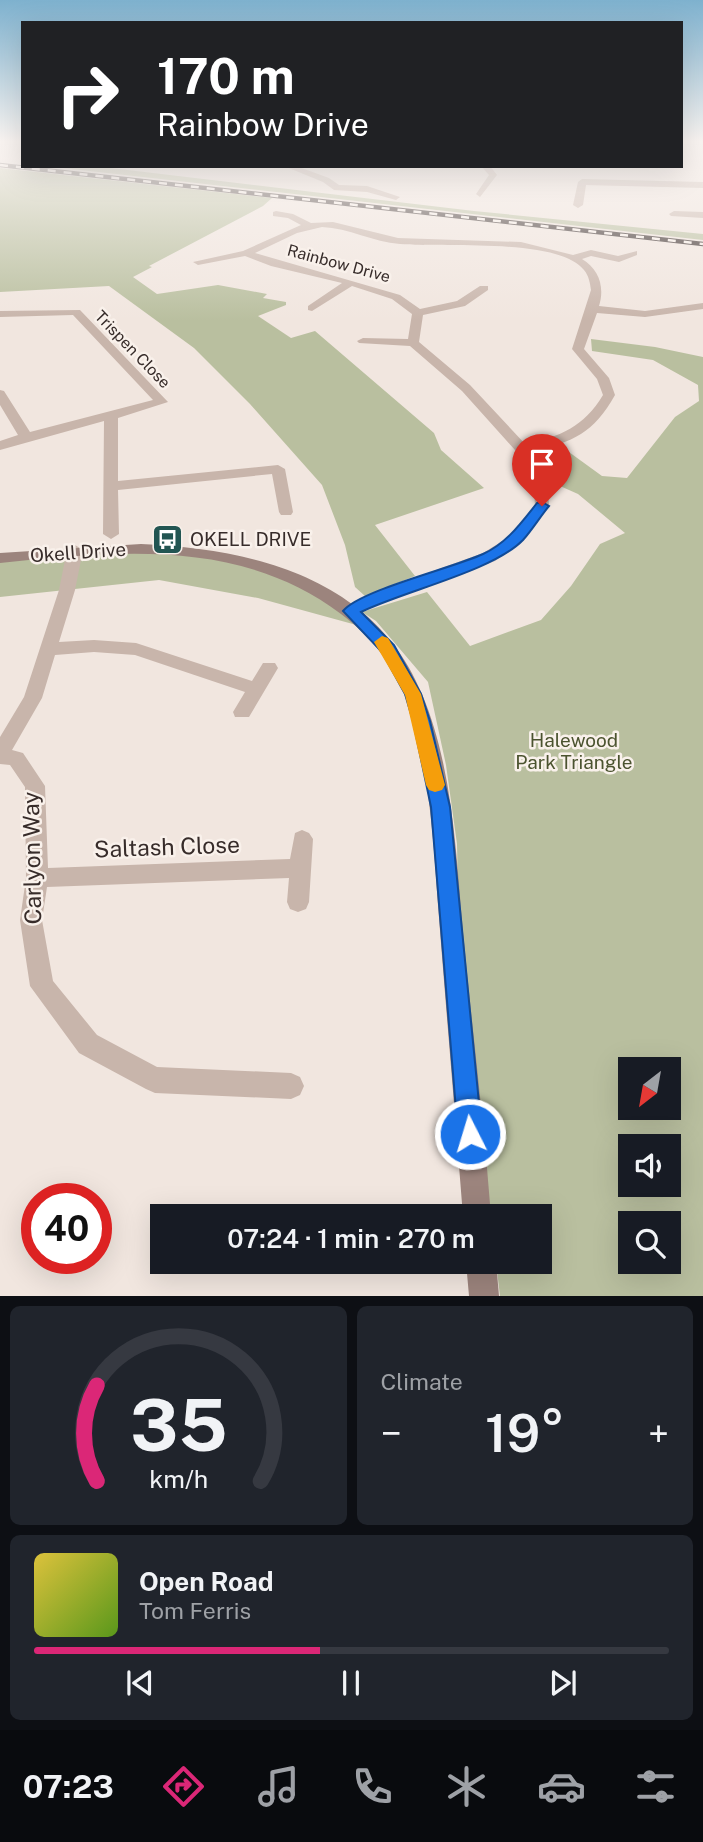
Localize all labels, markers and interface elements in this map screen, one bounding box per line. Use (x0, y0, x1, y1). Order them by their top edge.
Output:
text: 170 m (157, 47, 295, 105)
icon: right (42, 49, 133, 140)
text: Rainbow Drive (157, 106, 369, 143)
street label: Rainbow Drive (285, 241, 392, 286)
street label: Trispen Close (91, 307, 174, 392)
pin (512, 434, 572, 506)
icon: arrive (523, 445, 561, 483)
bus stop icon: OKELL DRIVE (150, 522, 184, 556)
place label: OKELL DRIVE (190, 528, 311, 550)
street label: Okell Drive (29, 538, 127, 566)
park label: Halewood Park Triangle (515, 729, 633, 773)
street label: Carlyon Way (17, 791, 46, 925)
street label: Saltash Close (94, 830, 240, 863)
north arrow (618, 1057, 681, 1120)
map controls (618, 1057, 681, 1274)
position arrow (433, 1097, 507, 1171)
button: sound (618, 1134, 681, 1197)
speed limit sign: 40 (21, 1183, 112, 1274)
button: search (618, 1211, 681, 1274)
text: 07:24 · 1 min · 270 m (227, 1223, 475, 1254)
text: Climate (381, 1368, 463, 1395)
text: 35 (129, 1383, 227, 1468)
text: 19° (485, 1403, 565, 1464)
text: − (381, 1411, 402, 1456)
text: + (648, 1411, 669, 1456)
text: km/h (149, 1464, 208, 1494)
text: Open Road (139, 1566, 274, 1597)
text: Tom Ferris (139, 1597, 251, 1624)
icon: previous (121, 1664, 159, 1702)
icon: pause (332, 1664, 370, 1702)
icon: next (544, 1664, 582, 1702)
icon: directions (159, 1762, 208, 1811)
icon: music (254, 1762, 303, 1811)
icon: phone (348, 1762, 397, 1811)
icon: climate (442, 1762, 491, 1811)
icon: car (537, 1762, 586, 1811)
icon: filters (631, 1762, 680, 1811)
text: 07:23 (23, 1768, 114, 1805)

